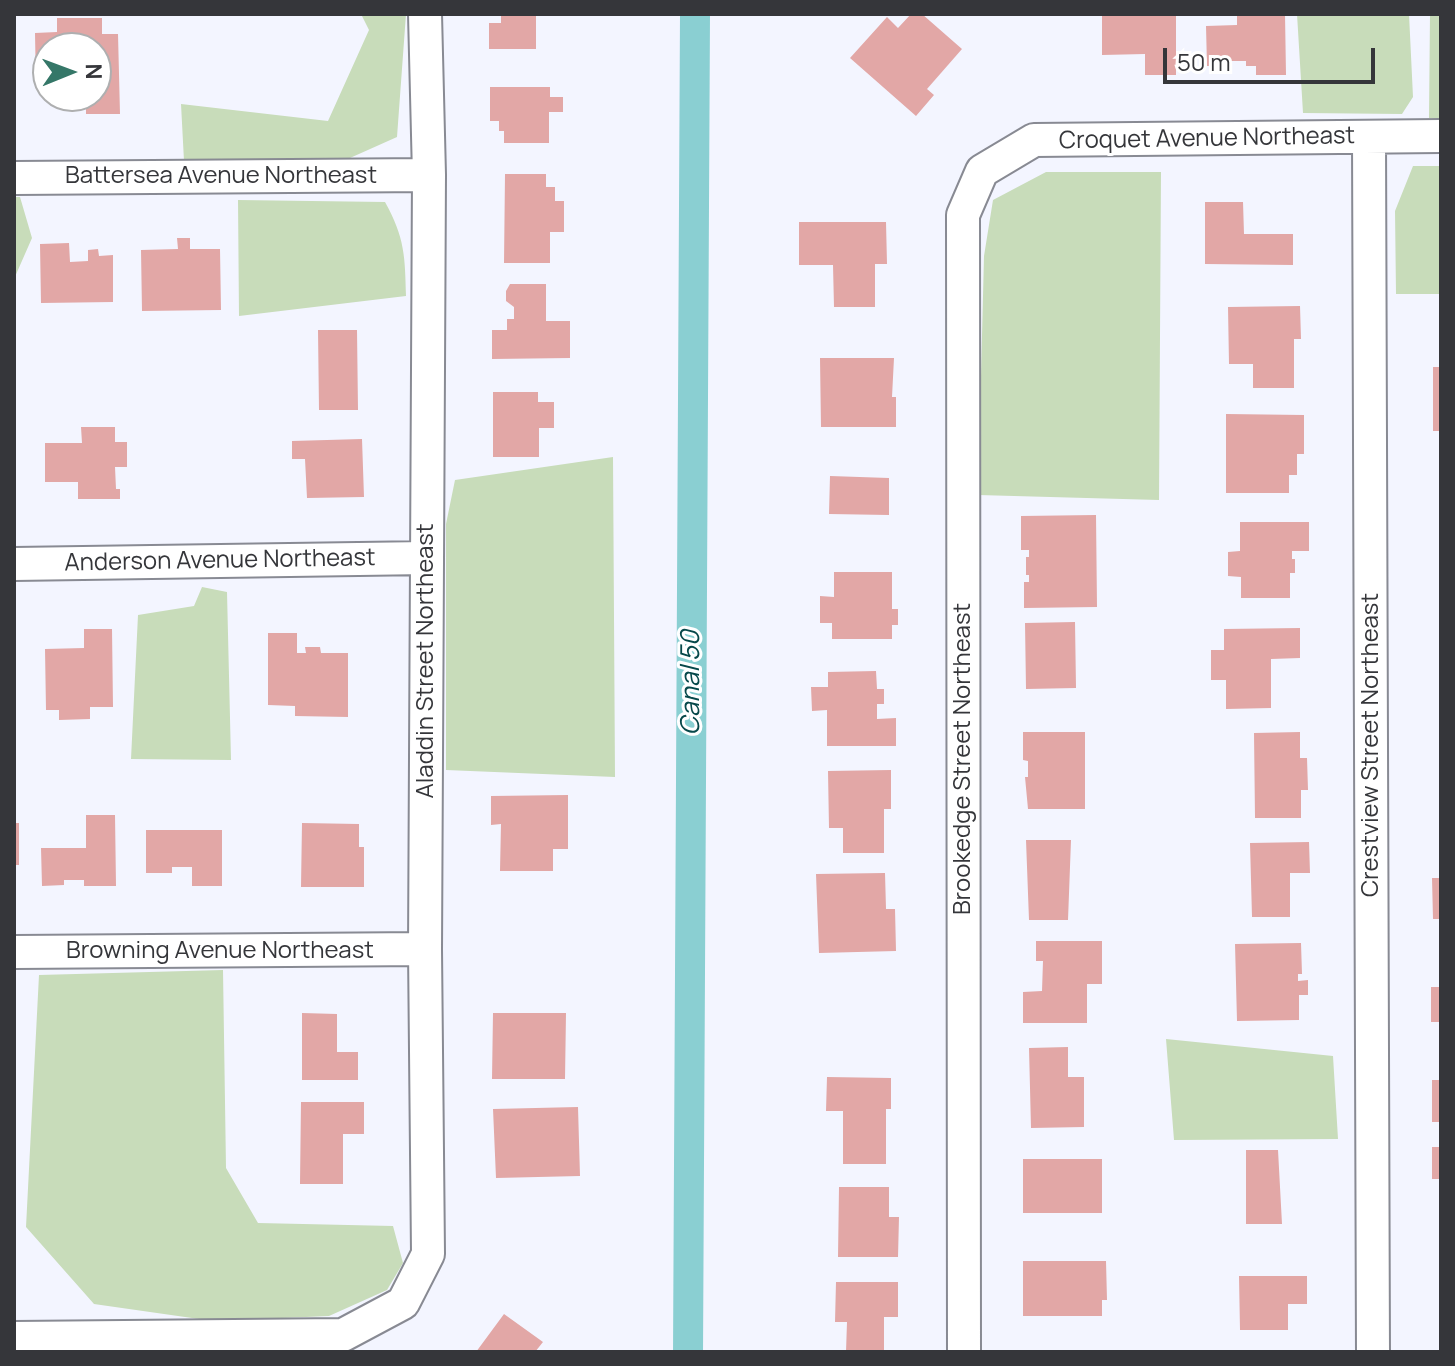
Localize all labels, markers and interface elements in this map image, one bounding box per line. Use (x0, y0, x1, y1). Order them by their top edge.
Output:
north arrow (32, 32, 112, 112)
scale bar (1167, 32, 1379, 82)
text: 50 m (1177, 45, 1231, 78)
text: N (79, 63, 109, 80)
street label: Croquet Avenue Northeast (1059, 122, 1355, 156)
street label: Battersea Avenue Northeast (65, 162, 377, 190)
street label: Aladdin Street Northeast (412, 523, 440, 799)
street label: Anderson Avenue Northeast (64, 544, 376, 578)
street label: Crestview Street Northeast (1357, 593, 1385, 897)
street label: Brookedge Street Northeast (949, 603, 977, 915)
water label: Canal 50 (676, 630, 708, 736)
street label: Browning Avenue Northeast (66, 937, 374, 965)

